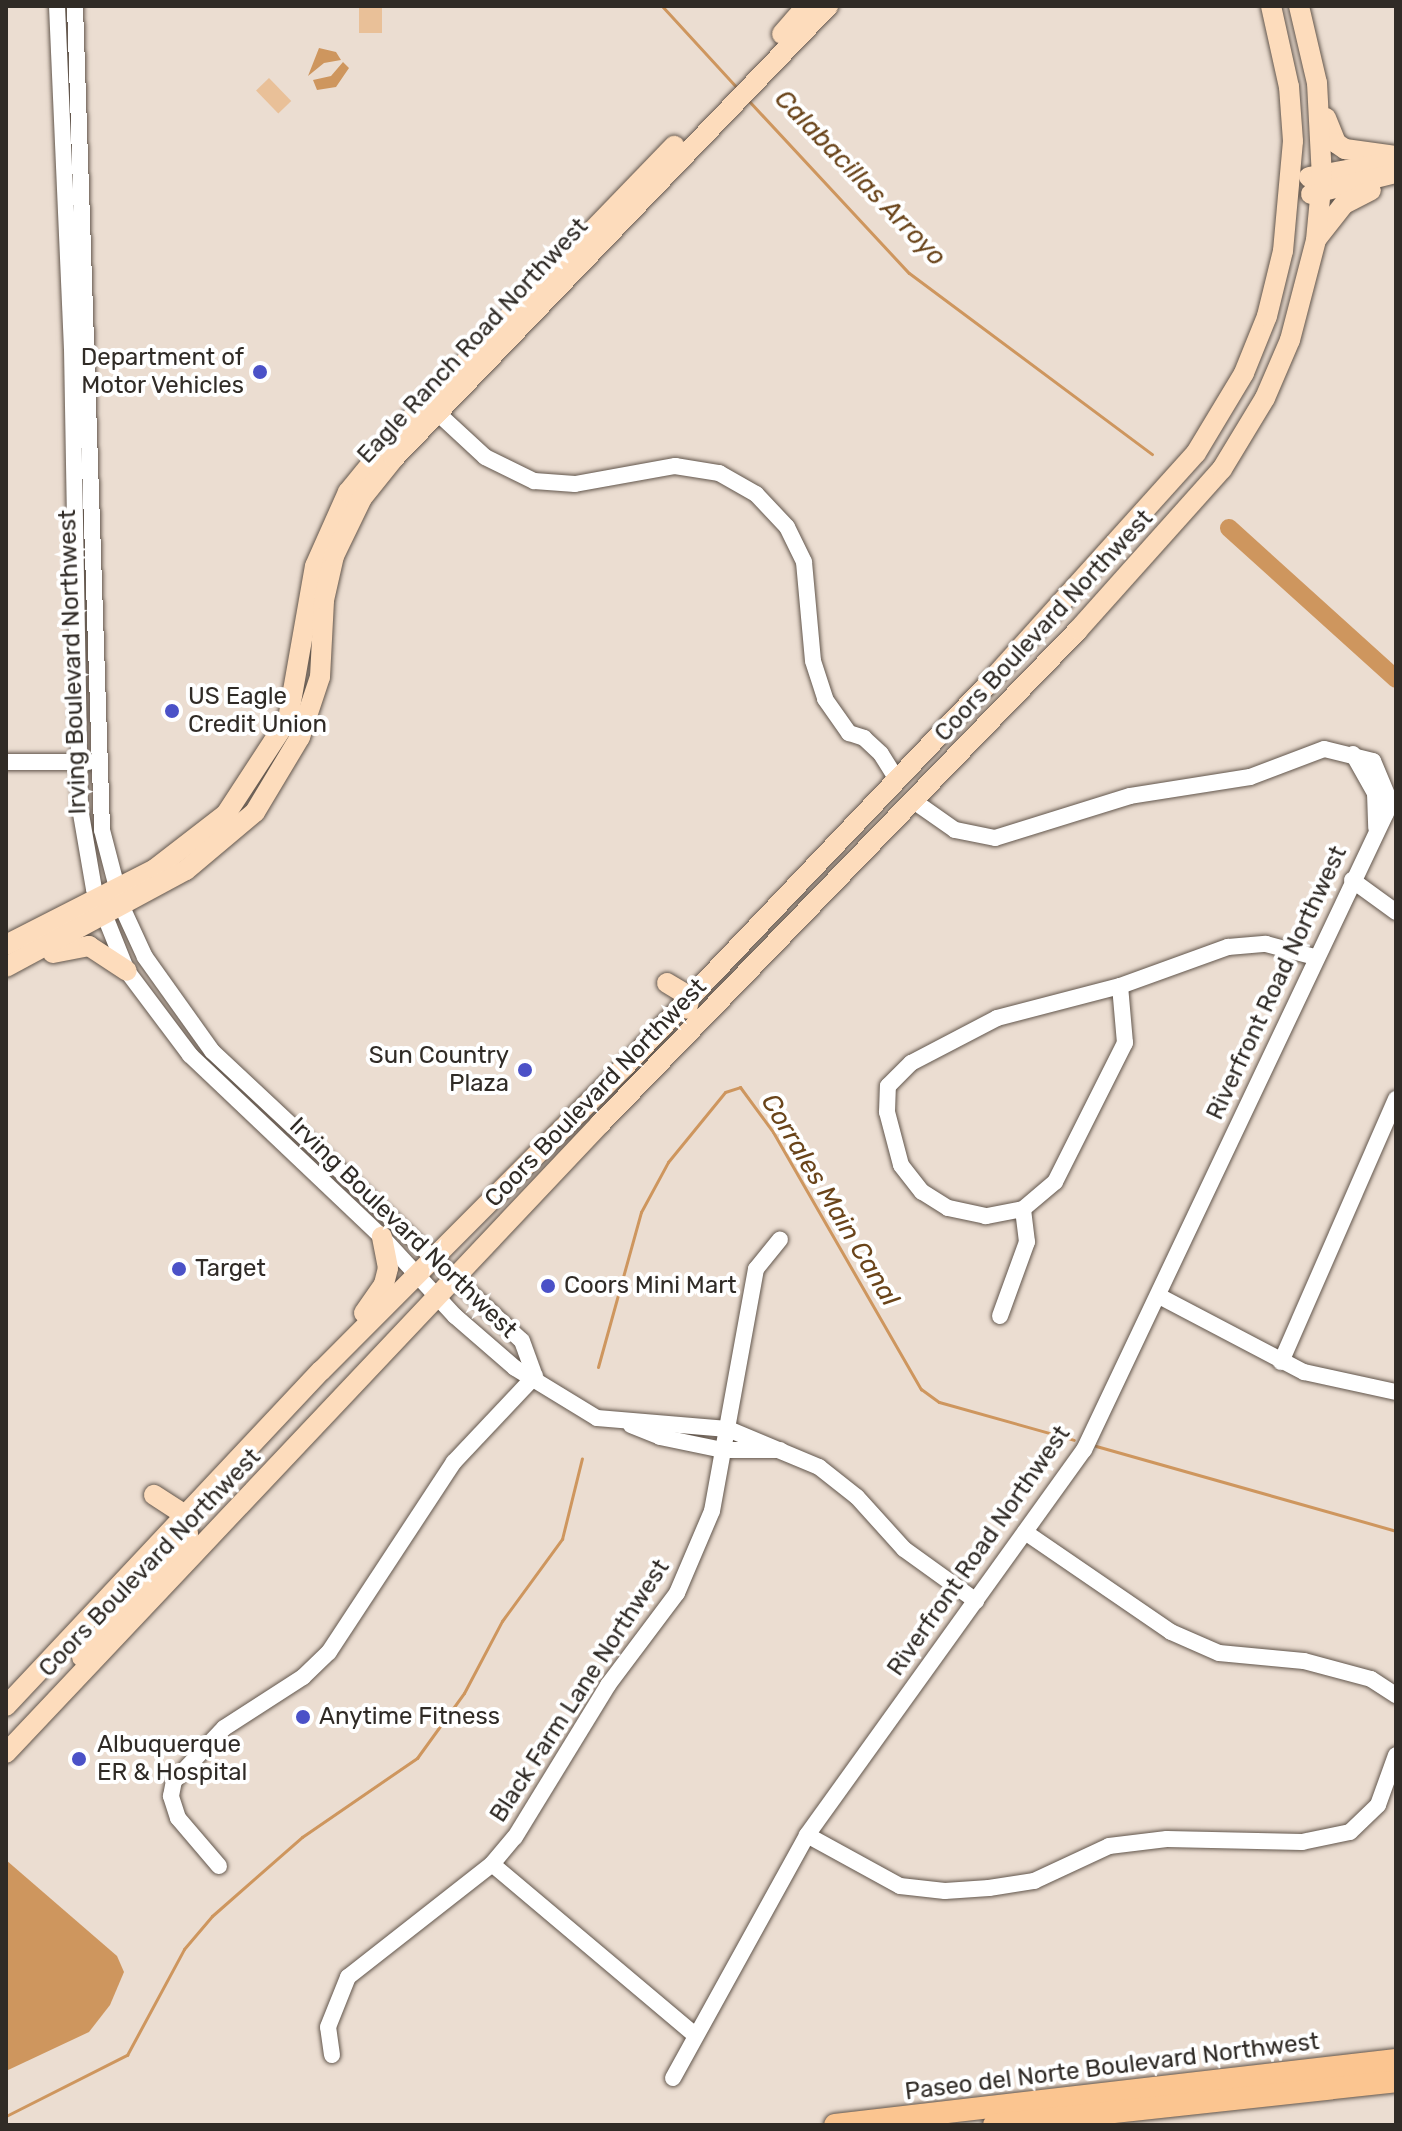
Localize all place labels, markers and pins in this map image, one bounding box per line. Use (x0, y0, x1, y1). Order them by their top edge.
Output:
place label: Department of Motor Vehicles (80, 344, 244, 400)
marker: Department of Motor Vehicles (251, 363, 269, 381)
place label: US Eagle Credit Union (188, 683, 327, 739)
marker: US Eagle Credit Union (163, 702, 181, 720)
place label: Sun Country Plaza (369, 1042, 509, 1098)
marker: Sun Country Plaza (516, 1061, 534, 1079)
place label: Target (195, 1255, 266, 1283)
marker: Target (170, 1260, 188, 1278)
place label: Coors Mini Mart (564, 1272, 737, 1300)
marker: Coors Mini Mart (539, 1277, 557, 1295)
place label: Anytime Fitness (319, 1703, 500, 1731)
marker: Anytime Fitness (294, 1708, 312, 1726)
place label: Albuquerque ER & Hospital (97, 1731, 247, 1787)
marker: Albuquerque ER & Hospital (68, 1748, 90, 1770)

